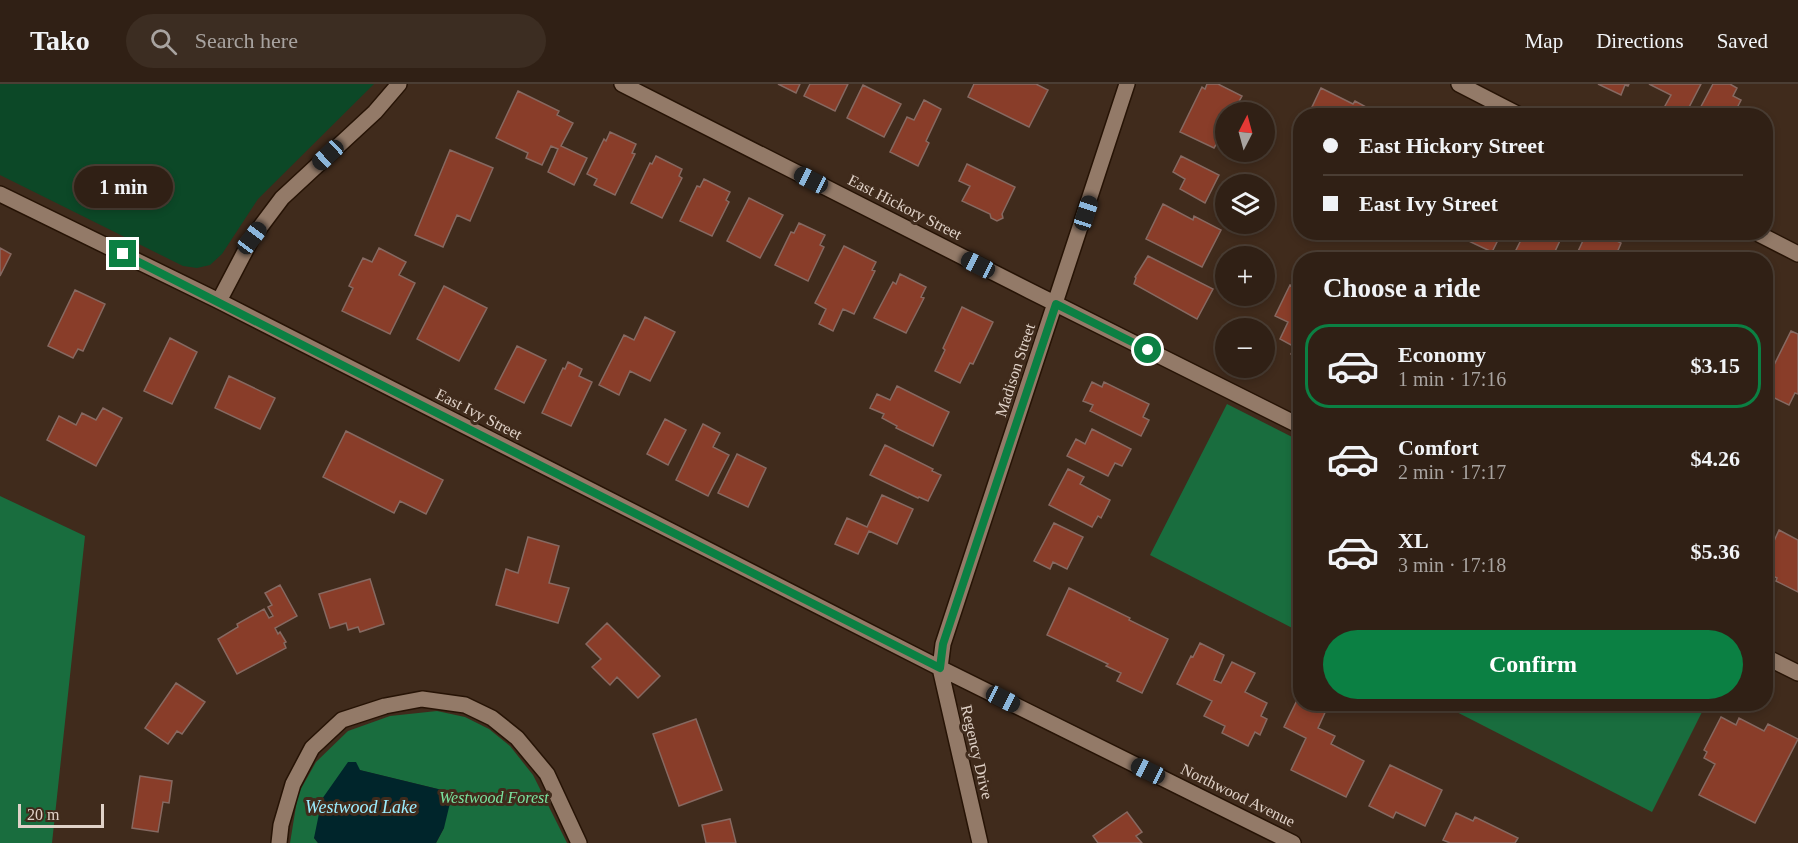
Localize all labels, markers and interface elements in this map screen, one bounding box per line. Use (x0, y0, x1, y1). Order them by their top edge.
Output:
search box (126, 14, 546, 68)
text: Tako (30, 25, 90, 56)
icon: search (147, 25, 180, 58)
text: Search here (195, 28, 298, 53)
text: Map (1525, 29, 1563, 53)
text: Directions (1596, 29, 1684, 53)
text: Saved (1717, 29, 1768, 53)
north arrow (1215, 102, 1275, 162)
map controls (1215, 102, 1275, 378)
text: East Hickory Street (1359, 133, 1544, 158)
car (309, 136, 347, 174)
car (791, 164, 831, 196)
callout: 1 min (74, 167, 172, 209)
street label: East Hickory Street (845, 171, 965, 244)
button: layers (1215, 174, 1275, 234)
text: 1 min (99, 176, 148, 198)
text: East Ivy Street (1359, 191, 1498, 216)
car (1072, 193, 1100, 233)
car (234, 218, 270, 258)
route end (109, 240, 136, 267)
button: + (1215, 246, 1275, 306)
car (958, 249, 998, 281)
text: Choose a ride (1323, 273, 1481, 303)
button: − (1215, 318, 1275, 378)
street label: Madison Street (992, 321, 1038, 419)
route start (1134, 336, 1161, 363)
icon: car (1326, 339, 1380, 393)
text: Economy (1398, 342, 1486, 367)
text: $3.15 (1691, 353, 1740, 378)
text: 1 min · 17:16 (1398, 368, 1506, 390)
street label: East Ivy Street (433, 385, 525, 444)
icon: car (1326, 432, 1380, 486)
text: Comfort (1398, 435, 1479, 460)
text: $4.26 (1691, 446, 1740, 471)
text: 2 min · 17:17 (1398, 461, 1506, 483)
icon: car (1326, 525, 1380, 579)
text: XL (1398, 528, 1429, 553)
text: $5.36 (1691, 539, 1740, 564)
text: 3 min · 17:18 (1398, 554, 1506, 576)
button: Confirm (1323, 630, 1743, 699)
car (983, 683, 1023, 715)
street label: Regency Drive (957, 703, 996, 801)
car (1128, 755, 1168, 787)
street label: Northwood Avenue (1178, 760, 1298, 830)
park label: Westwood Forest (439, 789, 549, 806)
water label: Westwood Lake (305, 797, 417, 817)
scale bar (18, 801, 104, 828)
text: 20 m (27, 806, 59, 823)

